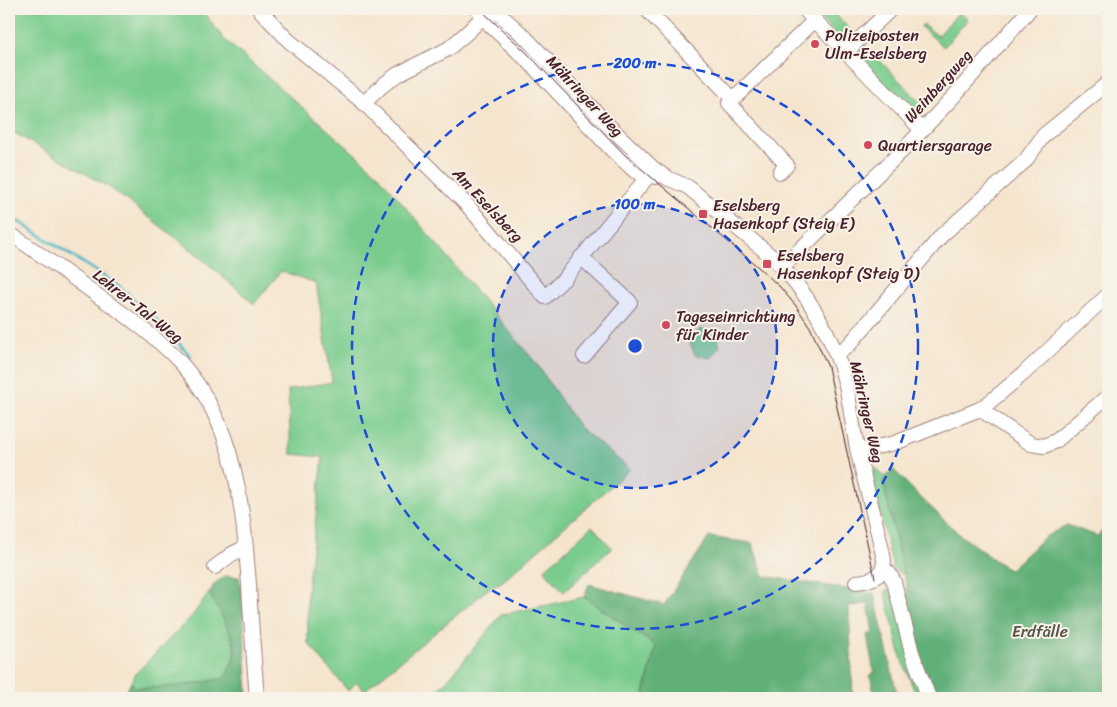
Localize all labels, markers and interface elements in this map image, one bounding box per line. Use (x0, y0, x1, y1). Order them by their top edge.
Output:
place label: Polizeiposten Ulm-Eselsberg (825, 21, 927, 68)
marker: Polizeiposten Ulm-Eselsberg (809, 38, 821, 50)
street label: Weinbergweg (896, 42, 980, 130)
street label: Mähringer Weg (539, 48, 631, 144)
text: 200 m (612, 50, 657, 76)
place label: Quartiersgarage (878, 131, 992, 160)
marker: Quartiersgarage (862, 139, 874, 151)
street label: Am Eselsberg (444, 160, 531, 250)
text: 100 m (615, 191, 656, 217)
place label: Eselsberg Hasenkopf (Steig E) (713, 191, 855, 238)
marker: Eselsberg Hasenkopf (Steig E) (697, 208, 709, 220)
place label: Eselsberg Hasenkopf (Steig D) (777, 241, 920, 288)
marker: Eselsberg Hasenkopf (Steig D) (761, 258, 773, 270)
street label: Lehrer-Tal-Weg (86, 261, 190, 351)
place label: Tageseinrichtung für Kinder (676, 302, 796, 349)
marker: Tageseinrichtung für Kinder (660, 319, 672, 331)
centre of rings (626, 337, 644, 355)
street label: Mähringer Weg (841, 358, 893, 466)
park label: Erdfälle (1012, 617, 1068, 646)

